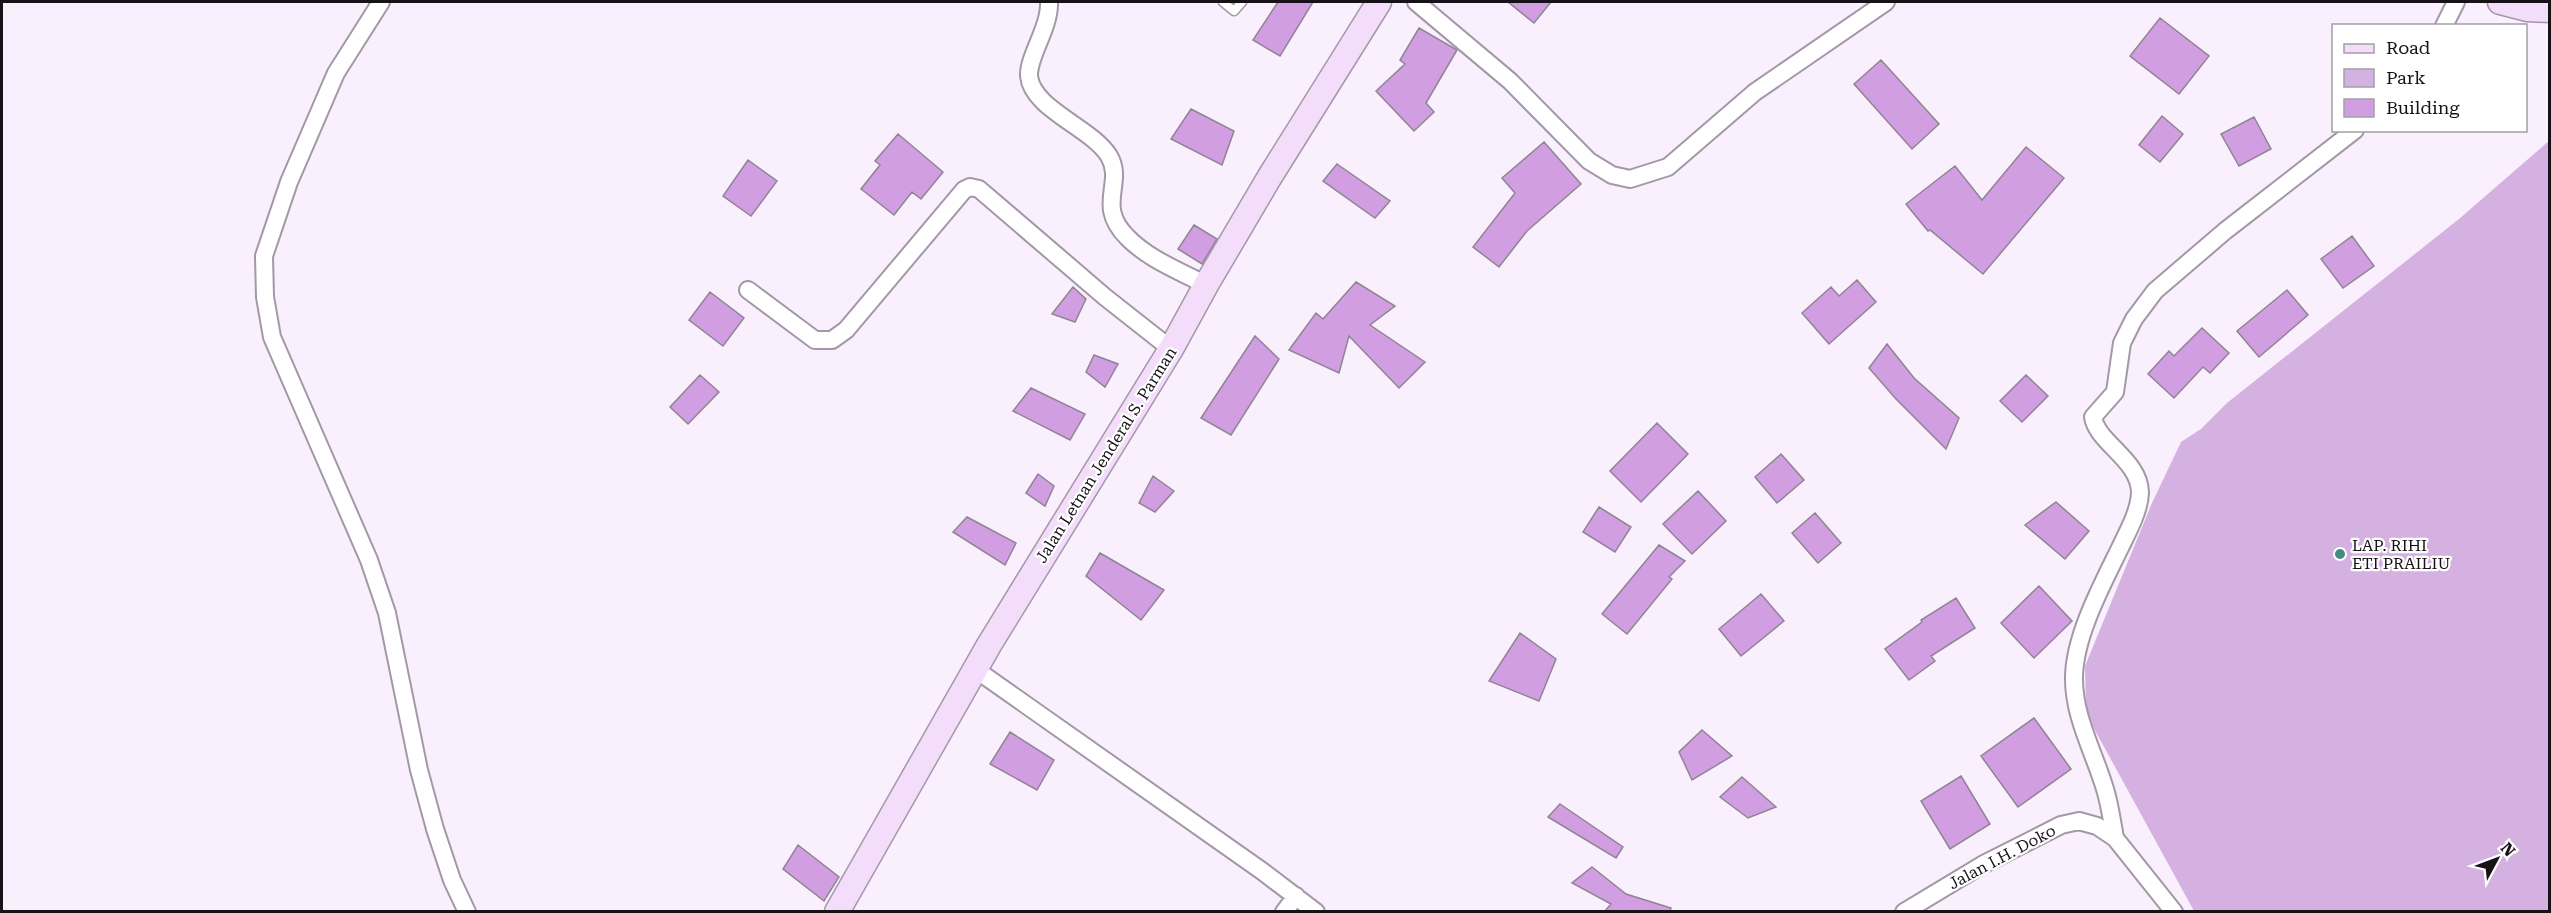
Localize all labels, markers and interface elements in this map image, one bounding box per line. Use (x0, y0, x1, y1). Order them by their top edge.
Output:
legend (2332, 24, 2527, 132)
text: Road (2386, 37, 2431, 58)
text: Park (2386, 67, 2426, 88)
text: Building (2386, 97, 2460, 118)
street label: Jalan Letnan Jenderal S. Parman (1031, 344, 1181, 566)
place label: LAP. RIHI ETI PRAILIU (2352, 536, 2450, 573)
marker: LAP. RIHI ETI PRAILIU (2333, 547, 2347, 561)
street label: Jalan I.H. Doko (1945, 821, 2059, 893)
north arrow (2467, 829, 2527, 889)
text: N (2497, 839, 2519, 860)

